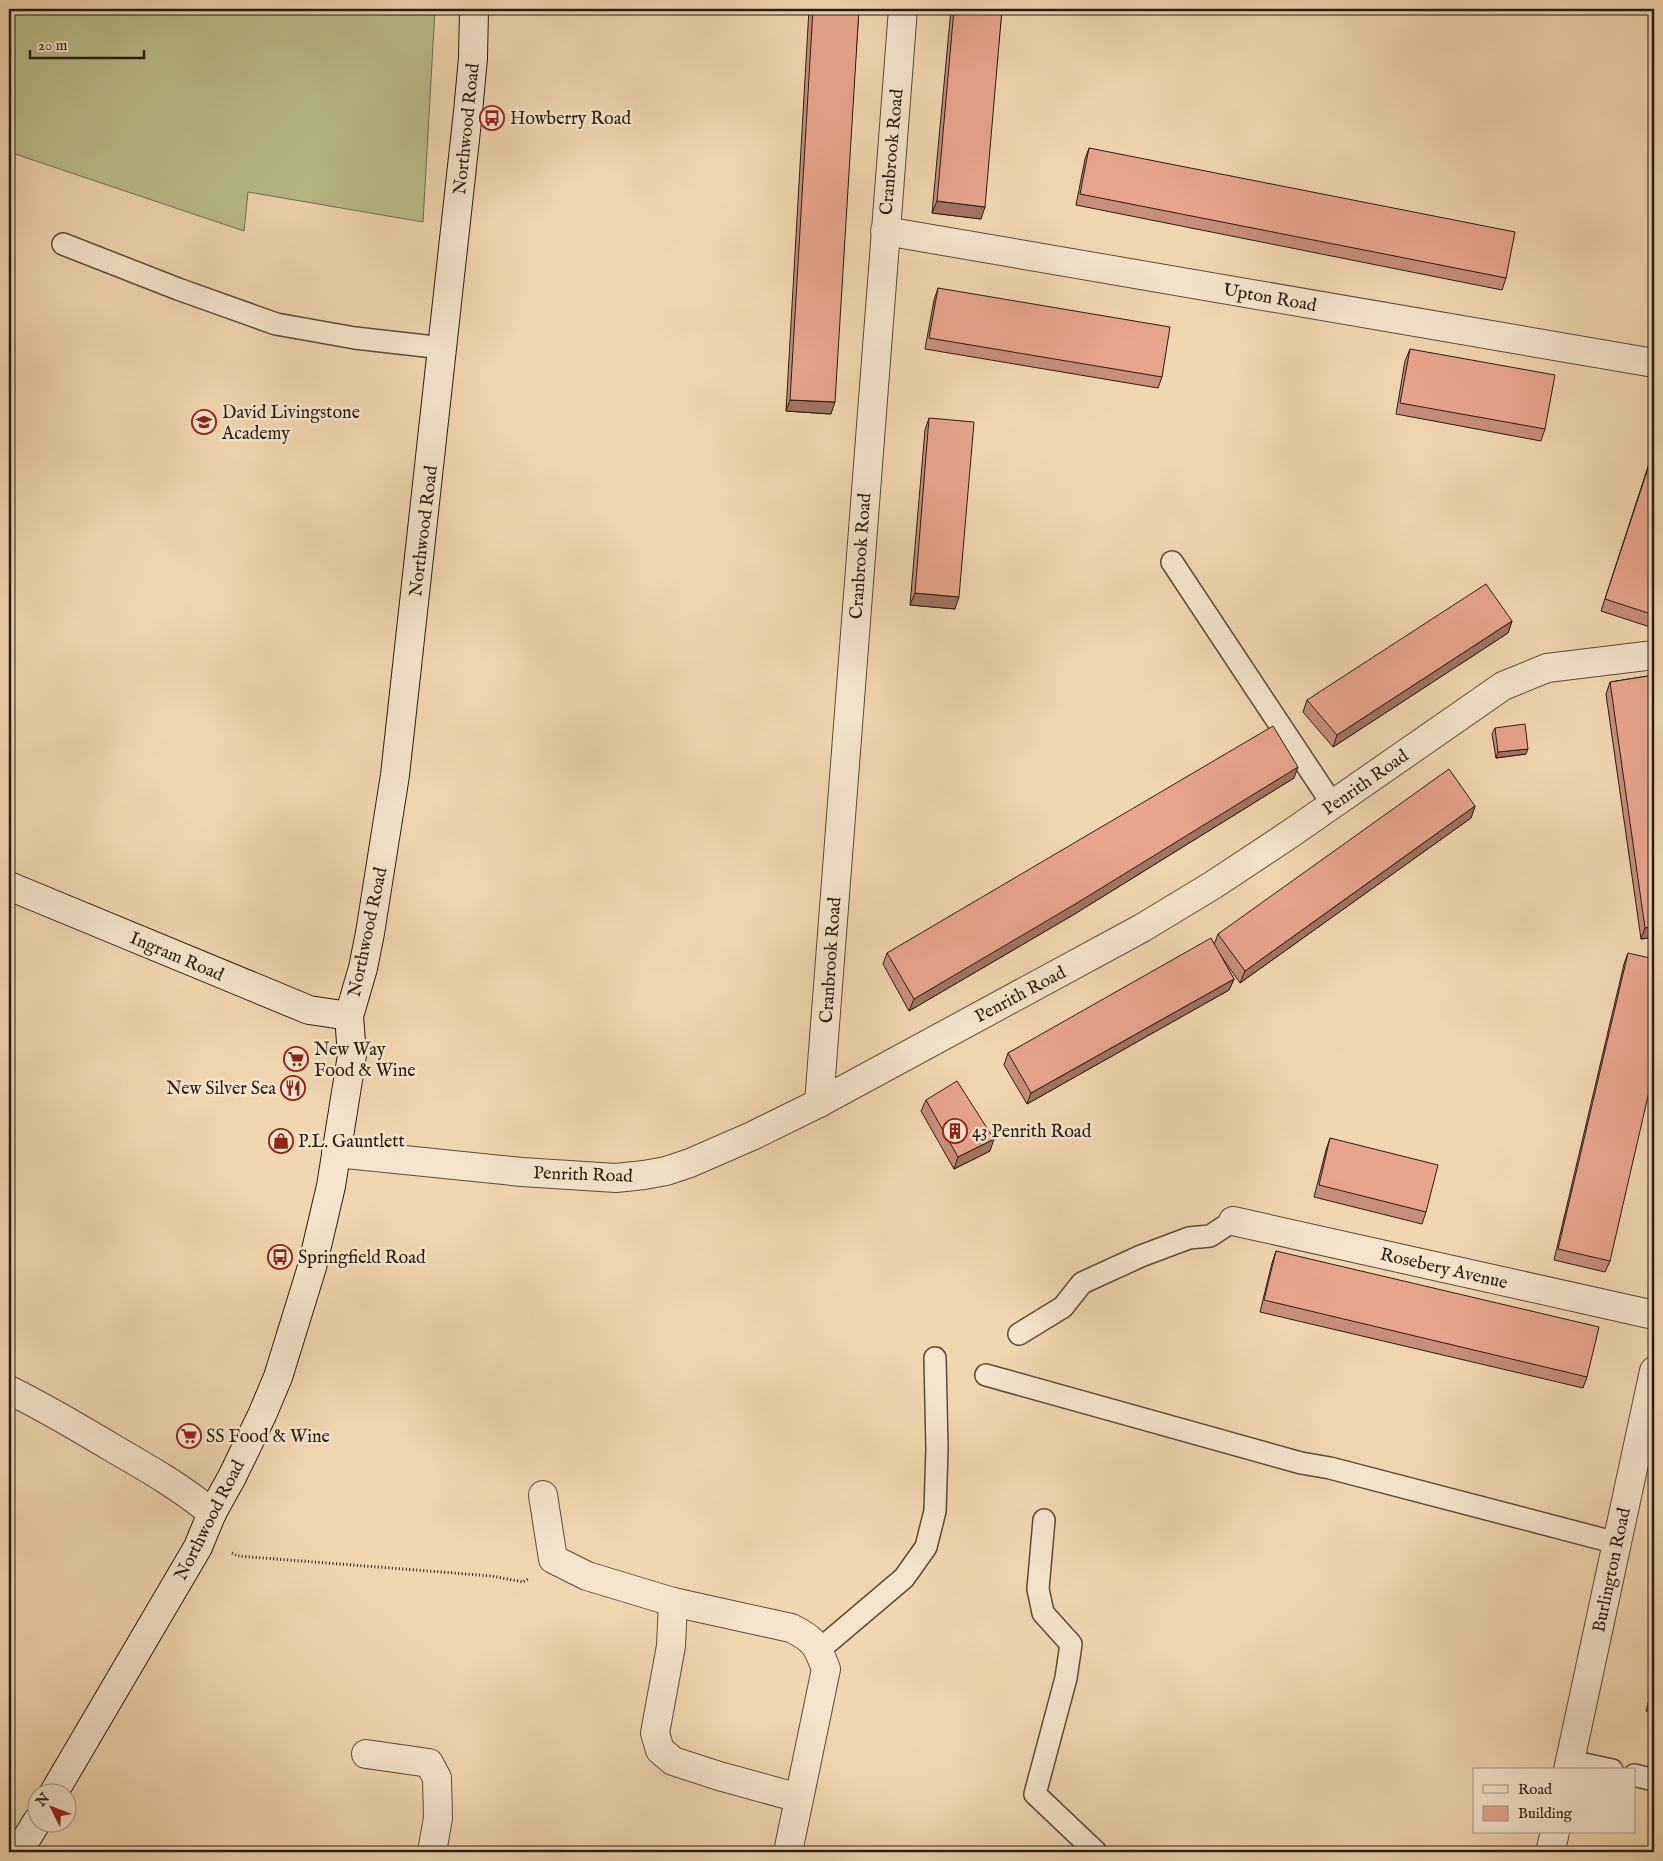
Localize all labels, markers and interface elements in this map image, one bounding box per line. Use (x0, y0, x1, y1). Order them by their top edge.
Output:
scale bar (30, 28, 144, 60)
text: 20 m (38, 36, 68, 55)
street label: Northwood Road (449, 62, 486, 196)
street label: Cranbrook Road (876, 88, 909, 216)
bus stop icon: Howberry Road (479, 105, 505, 131)
place label: Howberry Road (510, 108, 631, 131)
street label: Upton Road (1221, 279, 1319, 318)
place label: David Livingstone Academy (221, 402, 360, 446)
school or university icon: David Livingstone Academy (191, 409, 217, 435)
street label: Northwood Road (405, 464, 444, 598)
street label: Cranbrook Road (846, 492, 877, 620)
street label: Penrith Road (1318, 745, 1414, 821)
street label: Northwood Road (343, 865, 394, 999)
street label: Cranbrook Road (816, 896, 847, 1024)
street label: Ingram Road (126, 927, 227, 988)
street label: Penrith Road (971, 962, 1071, 1029)
place label: New Way Food & Wine (314, 1039, 416, 1083)
supermarket icon: New Way Food & Wine (283, 1046, 309, 1072)
restaurant icon: New Silver Sea (280, 1075, 306, 1101)
place label: New Silver Sea (166, 1078, 276, 1101)
building icon: 43 Penrith Road (942, 1118, 968, 1144)
place label: 43 Penrith Road (972, 1121, 1092, 1144)
shop icon: P.L. Gauntlett (268, 1128, 294, 1154)
place label: P.L. Gauntlett (298, 1131, 405, 1154)
street label: Penrith Road (533, 1162, 634, 1189)
bus stop icon: Springfield Road (267, 1244, 293, 1270)
street label: Rosebery Avenue (1378, 1244, 1510, 1295)
place label: Springfield Road (298, 1247, 426, 1270)
supermarket icon: SS Food & Wine (176, 1423, 202, 1449)
place label: SS Food & Wine (206, 1426, 330, 1449)
street label: Northwood Road (170, 1456, 251, 1585)
street label: Burlington Road (1588, 1505, 1637, 1635)
legend (1473, 1768, 1636, 1834)
text: Road (1518, 1780, 1553, 1799)
north arrow (28, 1784, 78, 1834)
text: N (32, 1789, 54, 1811)
text: Building (1518, 1804, 1573, 1823)

